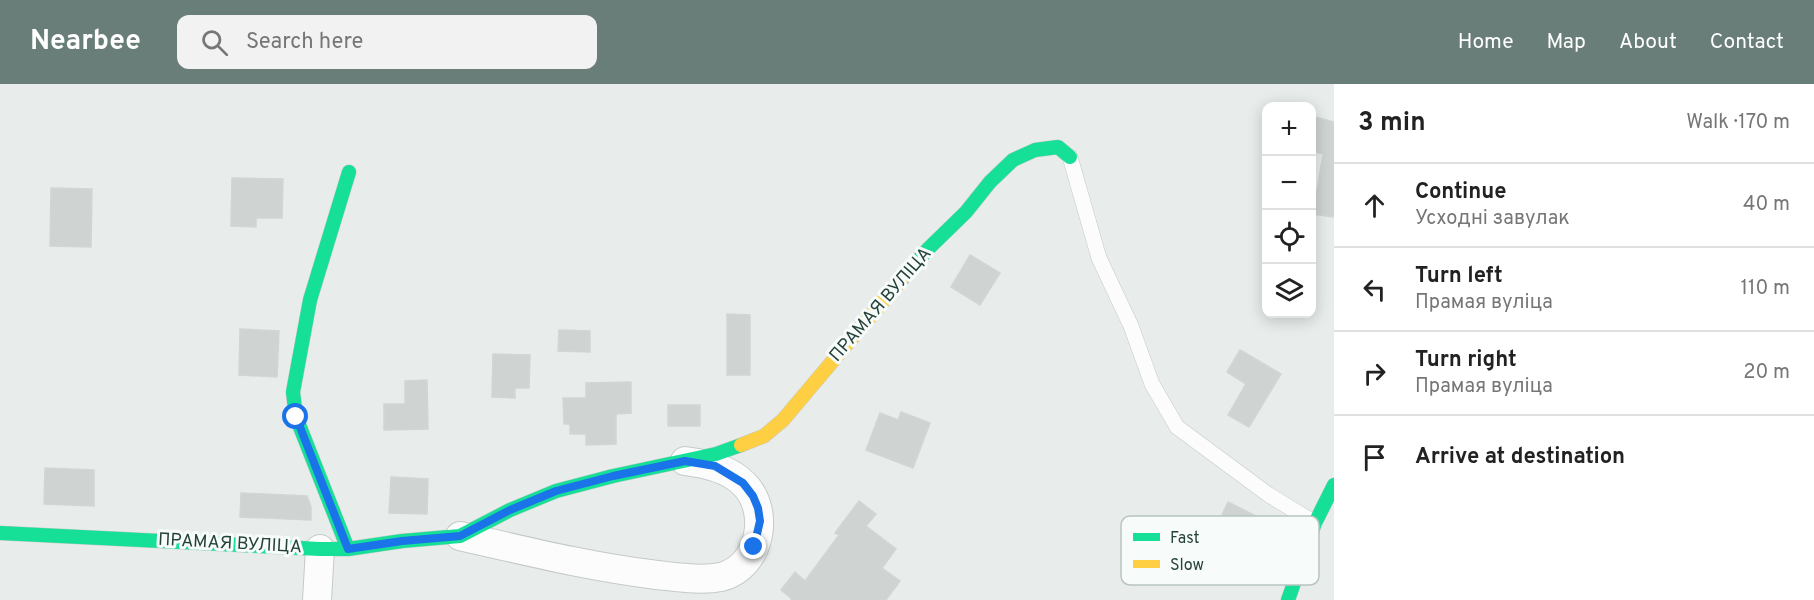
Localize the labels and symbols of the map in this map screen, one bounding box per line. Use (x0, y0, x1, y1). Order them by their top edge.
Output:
street label: ПРАМАЯ ВУЛІЦА (825, 243, 937, 367)
route start (282, 403, 308, 429)
legend (1121, 516, 1319, 585)
street label: ПРАМАЯ ВУЛІЦА (157, 529, 303, 559)
text: Fast (1170, 529, 1200, 549)
route end (740, 533, 766, 559)
text: Slow (1170, 556, 1204, 576)

